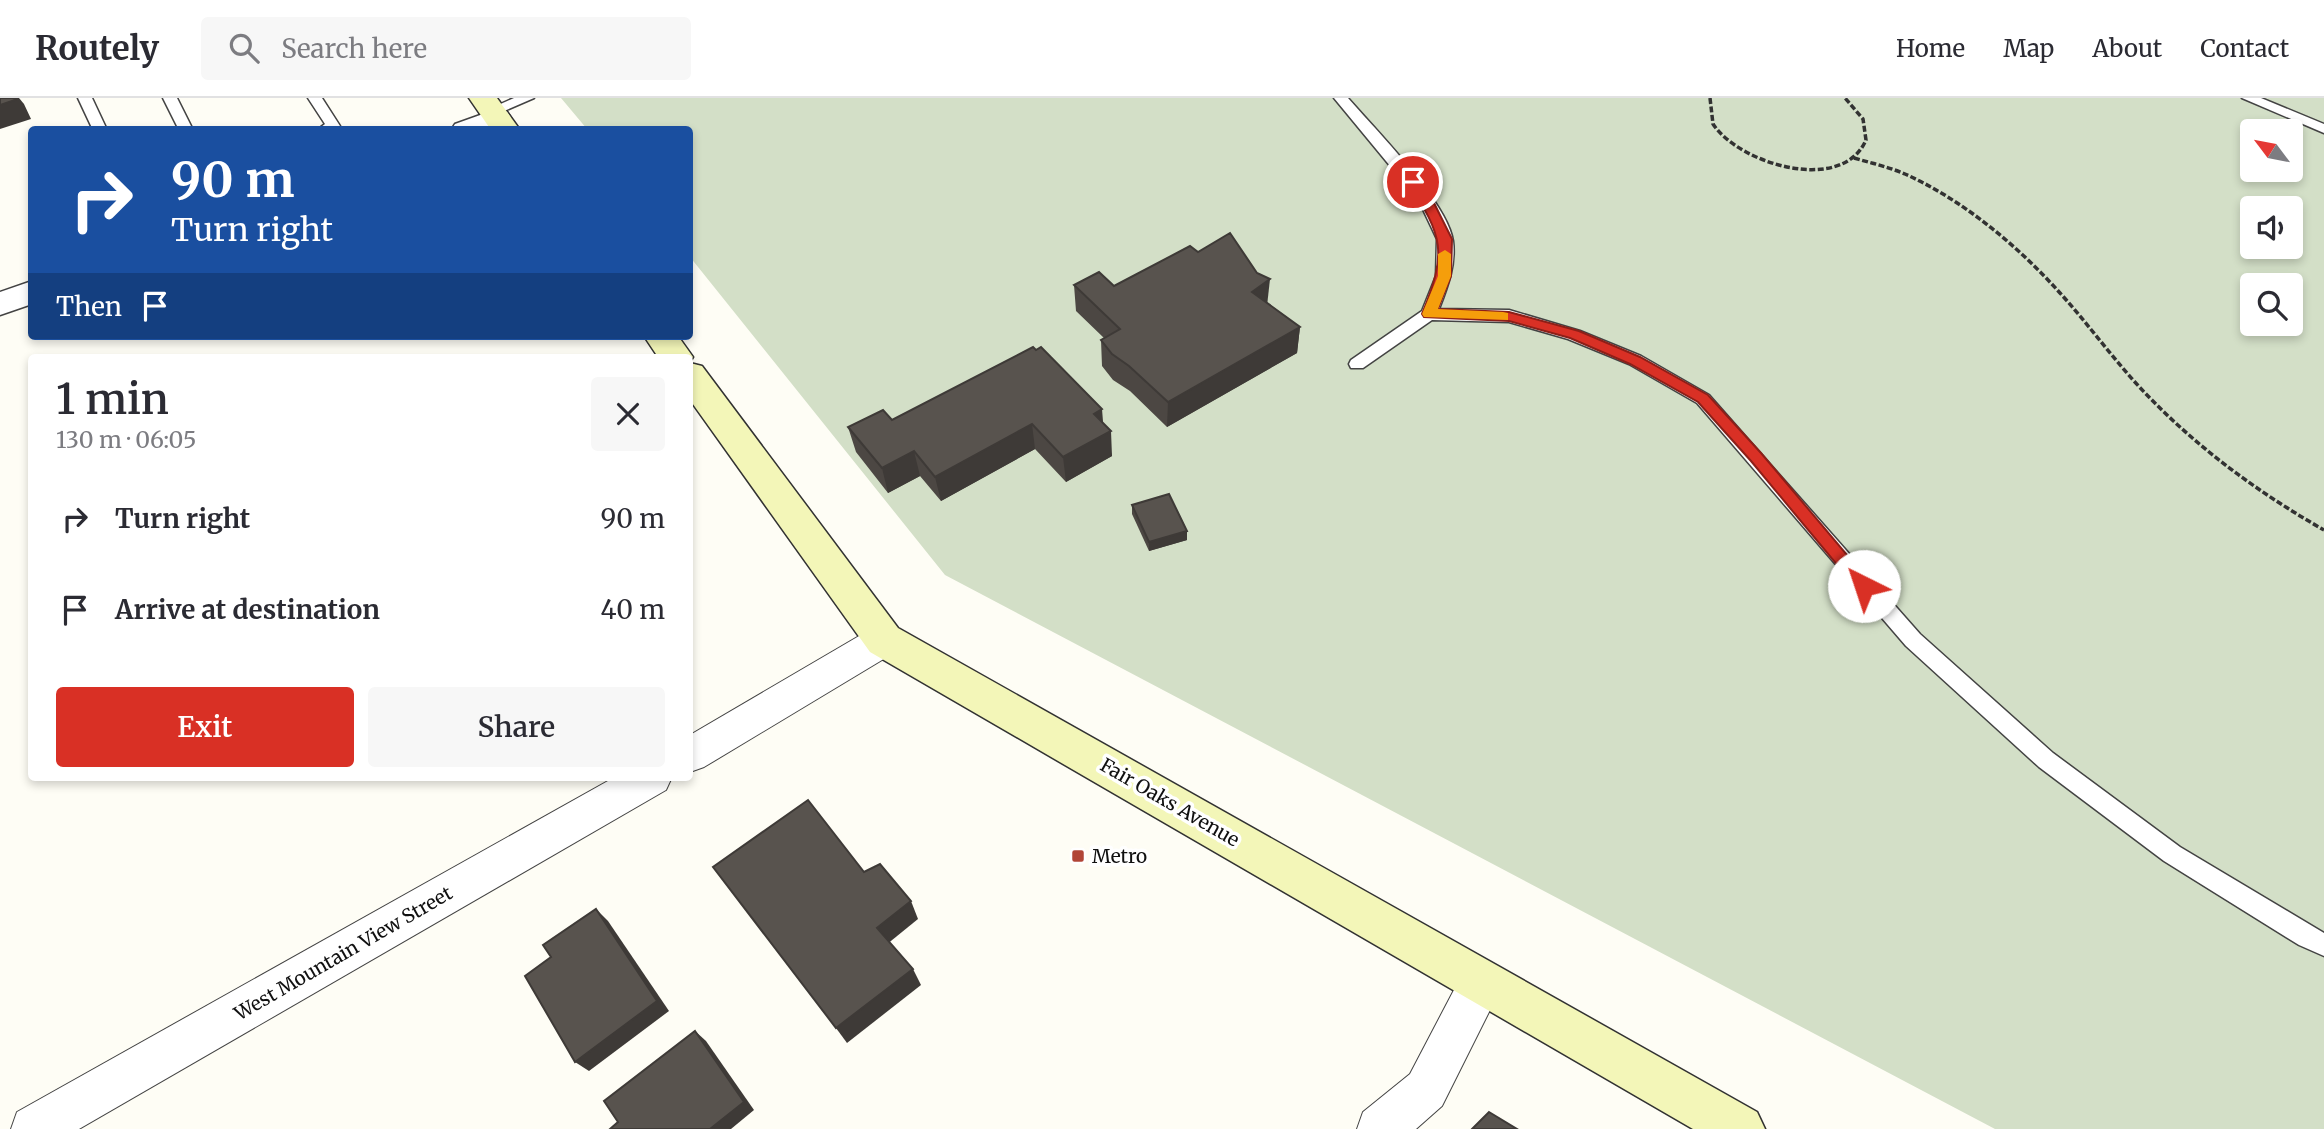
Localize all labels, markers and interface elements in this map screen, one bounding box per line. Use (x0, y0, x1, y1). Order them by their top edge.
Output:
search box (201, 17, 691, 80)
text: Routely (35, 28, 159, 69)
icon: search (225, 29, 263, 67)
text: Search here (281, 32, 427, 65)
text: Home (1896, 33, 1965, 64)
text: Map (2003, 33, 2054, 64)
text: About (2092, 33, 2162, 64)
text: Contact (2200, 33, 2289, 64)
north arrow (2240, 119, 2303, 182)
map controls (2240, 119, 2303, 336)
text: 90 m (171, 149, 295, 210)
pin (1383, 152, 1443, 212)
icon: right (56, 154, 147, 245)
icon: arrive (1394, 163, 1432, 201)
button: sound (2240, 196, 2303, 259)
text: Turn right (171, 210, 333, 250)
button: search (2240, 273, 2303, 336)
icon: arrive (136, 287, 174, 325)
text: Then (56, 290, 122, 323)
text: 1 min (56, 373, 169, 425)
button: close (591, 377, 665, 451)
text: 130 m · 06:05 (56, 425, 196, 454)
icon: right (56, 500, 94, 538)
text: Turn right (115, 502, 250, 535)
text: 90 m (601, 502, 665, 535)
position arrow (1827, 549, 1901, 623)
icon: arrive (56, 591, 94, 629)
text: Arrive at destination (115, 593, 380, 626)
text: 40 m (601, 593, 665, 626)
button: Exit (56, 687, 354, 767)
button: Share (368, 687, 665, 767)
street label: Fair Oaks Avenue (1096, 752, 1244, 852)
place label: Metro (1092, 844, 1147, 868)
marker: Metro (1070, 848, 1086, 864)
street label: West Mountain View Street (229, 880, 457, 1026)

